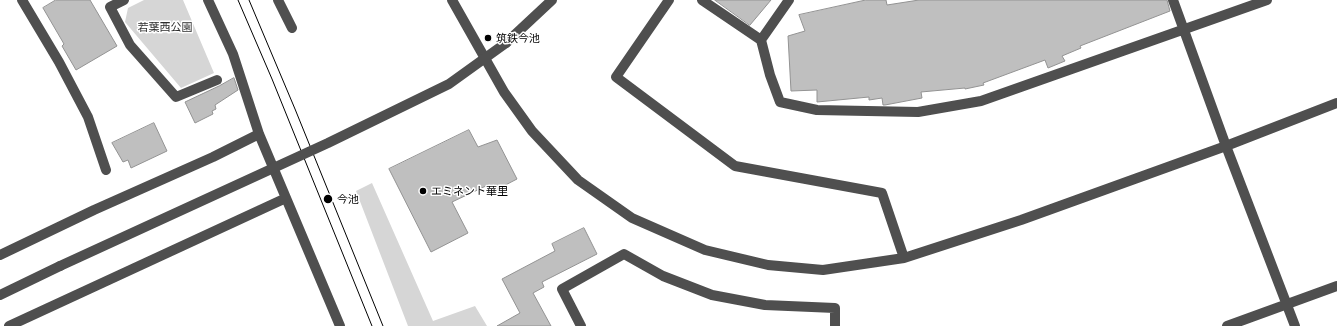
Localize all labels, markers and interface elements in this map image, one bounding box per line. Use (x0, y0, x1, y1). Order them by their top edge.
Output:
park label: 若葉西公園 (138, 20, 192, 34)
place label: 筑鉄今池 (496, 31, 540, 45)
marker: 筑鉄今池 (483, 33, 493, 43)
place label: エミネント華里 (431, 184, 508, 198)
marker: エミネント華里 (418, 186, 428, 196)
place label: 今池 (337, 192, 359, 206)
marker: 今池 (322, 193, 334, 205)

